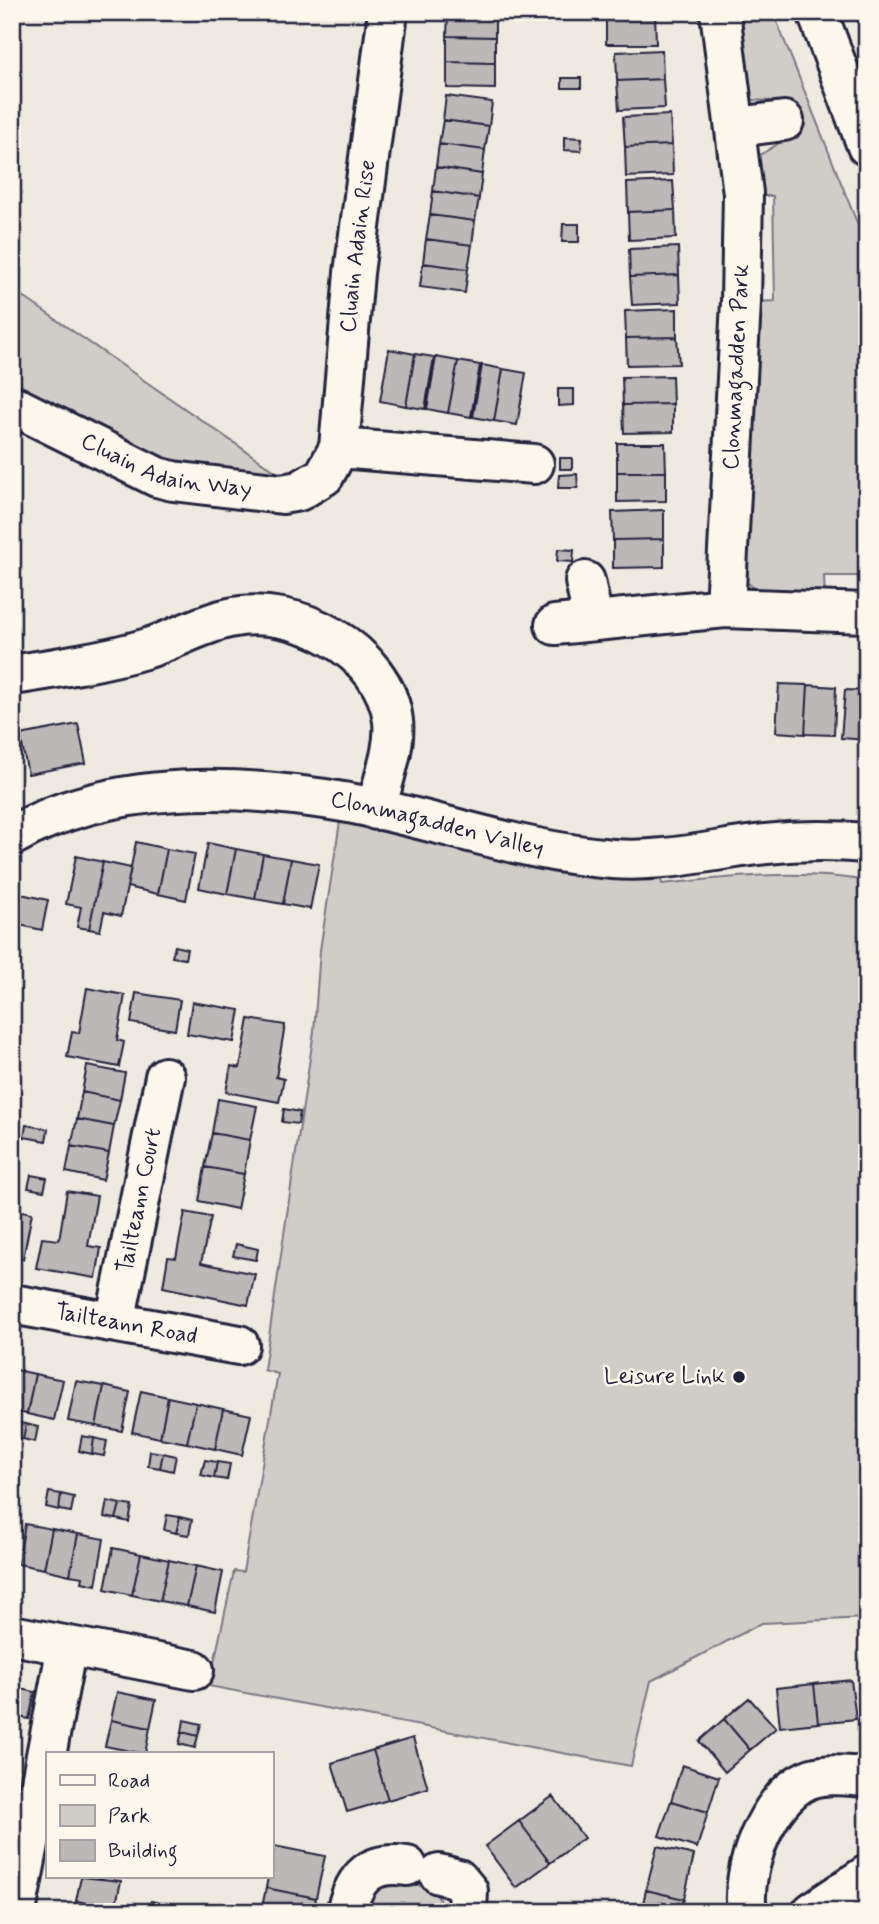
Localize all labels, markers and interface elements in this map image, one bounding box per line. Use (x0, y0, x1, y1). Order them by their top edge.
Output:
street label: Cluain Adain Rise (334, 158, 384, 334)
street label: Clonmagadden Park (717, 263, 759, 471)
street label: Cluain Adain Way (76, 426, 253, 505)
street label: Clonmagadden Valley (328, 785, 546, 864)
street label: Tailteann Court (110, 1125, 169, 1276)
street label: Tailteann Road (53, 1297, 200, 1352)
place label: Leisure Link (604, 1362, 725, 1392)
marker: Leisure Link (731, 1369, 747, 1385)
legend (46, 1752, 273, 1878)
text: Road (108, 1767, 150, 1795)
text: Park (108, 1802, 150, 1830)
text: Building (108, 1837, 178, 1867)

